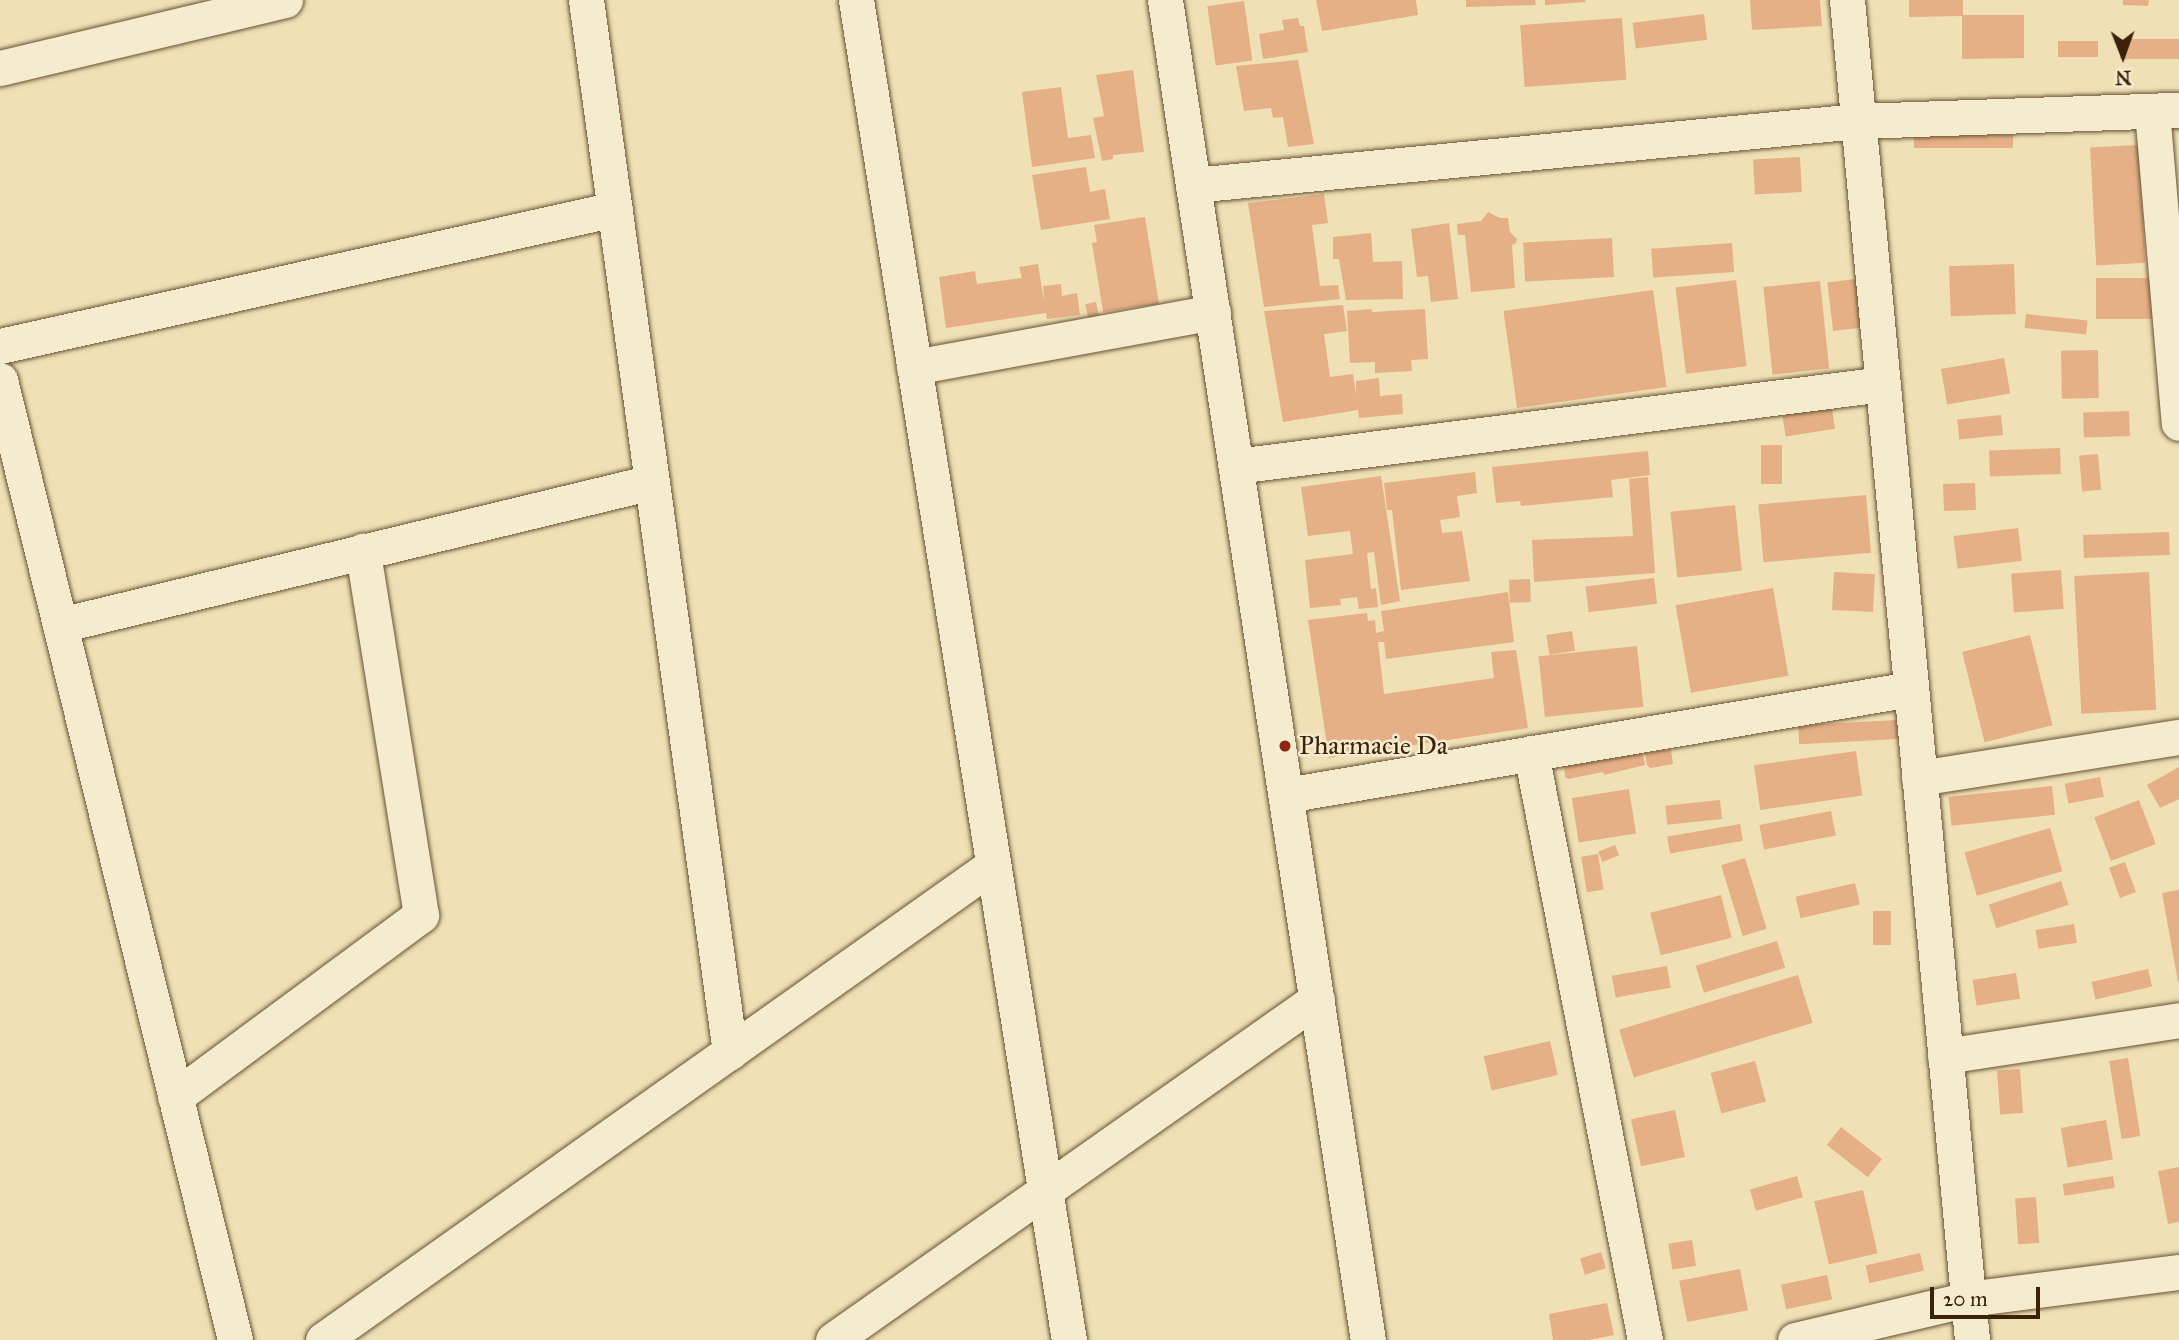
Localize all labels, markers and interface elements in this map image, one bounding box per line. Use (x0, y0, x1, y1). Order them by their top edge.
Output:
north arrow (2088, 21, 2158, 91)
text: N (2115, 66, 2132, 89)
place label: Pharmacie Da (1299, 730, 1448, 762)
marker: Pharmacie Da (1277, 738, 1293, 754)
scale bar (1934, 1274, 2044, 1318)
text: 20 m (1943, 1286, 1988, 1312)

